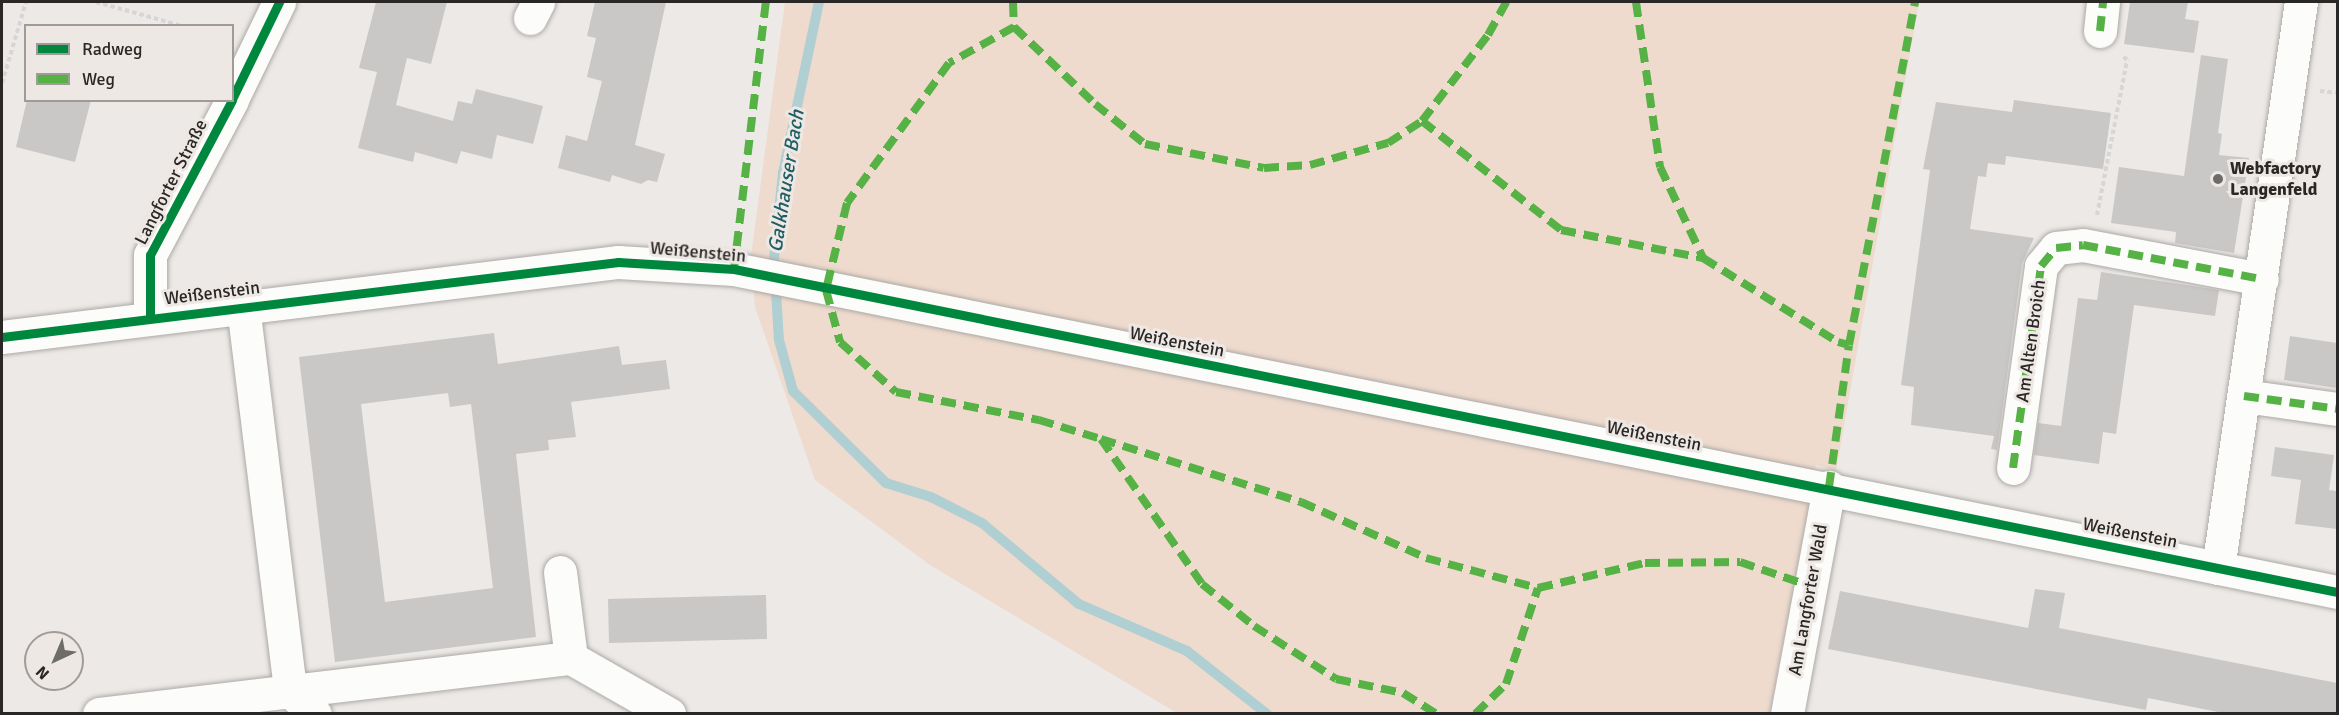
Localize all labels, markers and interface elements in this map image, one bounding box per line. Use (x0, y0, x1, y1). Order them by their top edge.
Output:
legend (24, 24, 234, 102)
text: Radweg (82, 38, 143, 60)
text: Weg (82, 68, 115, 90)
water label: Galkhauser Bach (763, 108, 809, 254)
street label: Langforter Straße (130, 116, 212, 248)
place label: Webfactory Langenfeld (2230, 158, 2321, 201)
marker: Webfactory Langenfeld (2211, 172, 2225, 186)
street label: Weißenstein (649, 237, 747, 267)
street label: Weißenstein (163, 276, 261, 310)
street label: Am Alten Broich (2012, 278, 2050, 404)
street label: Weißenstein (1128, 322, 1226, 362)
street label: Weißenstein (1605, 416, 1703, 456)
street label: Weißenstein (2081, 513, 2179, 553)
street label: Am Langforter Wald (1784, 523, 1832, 677)
north arrow (24, 631, 84, 691)
text: N (32, 661, 54, 684)

